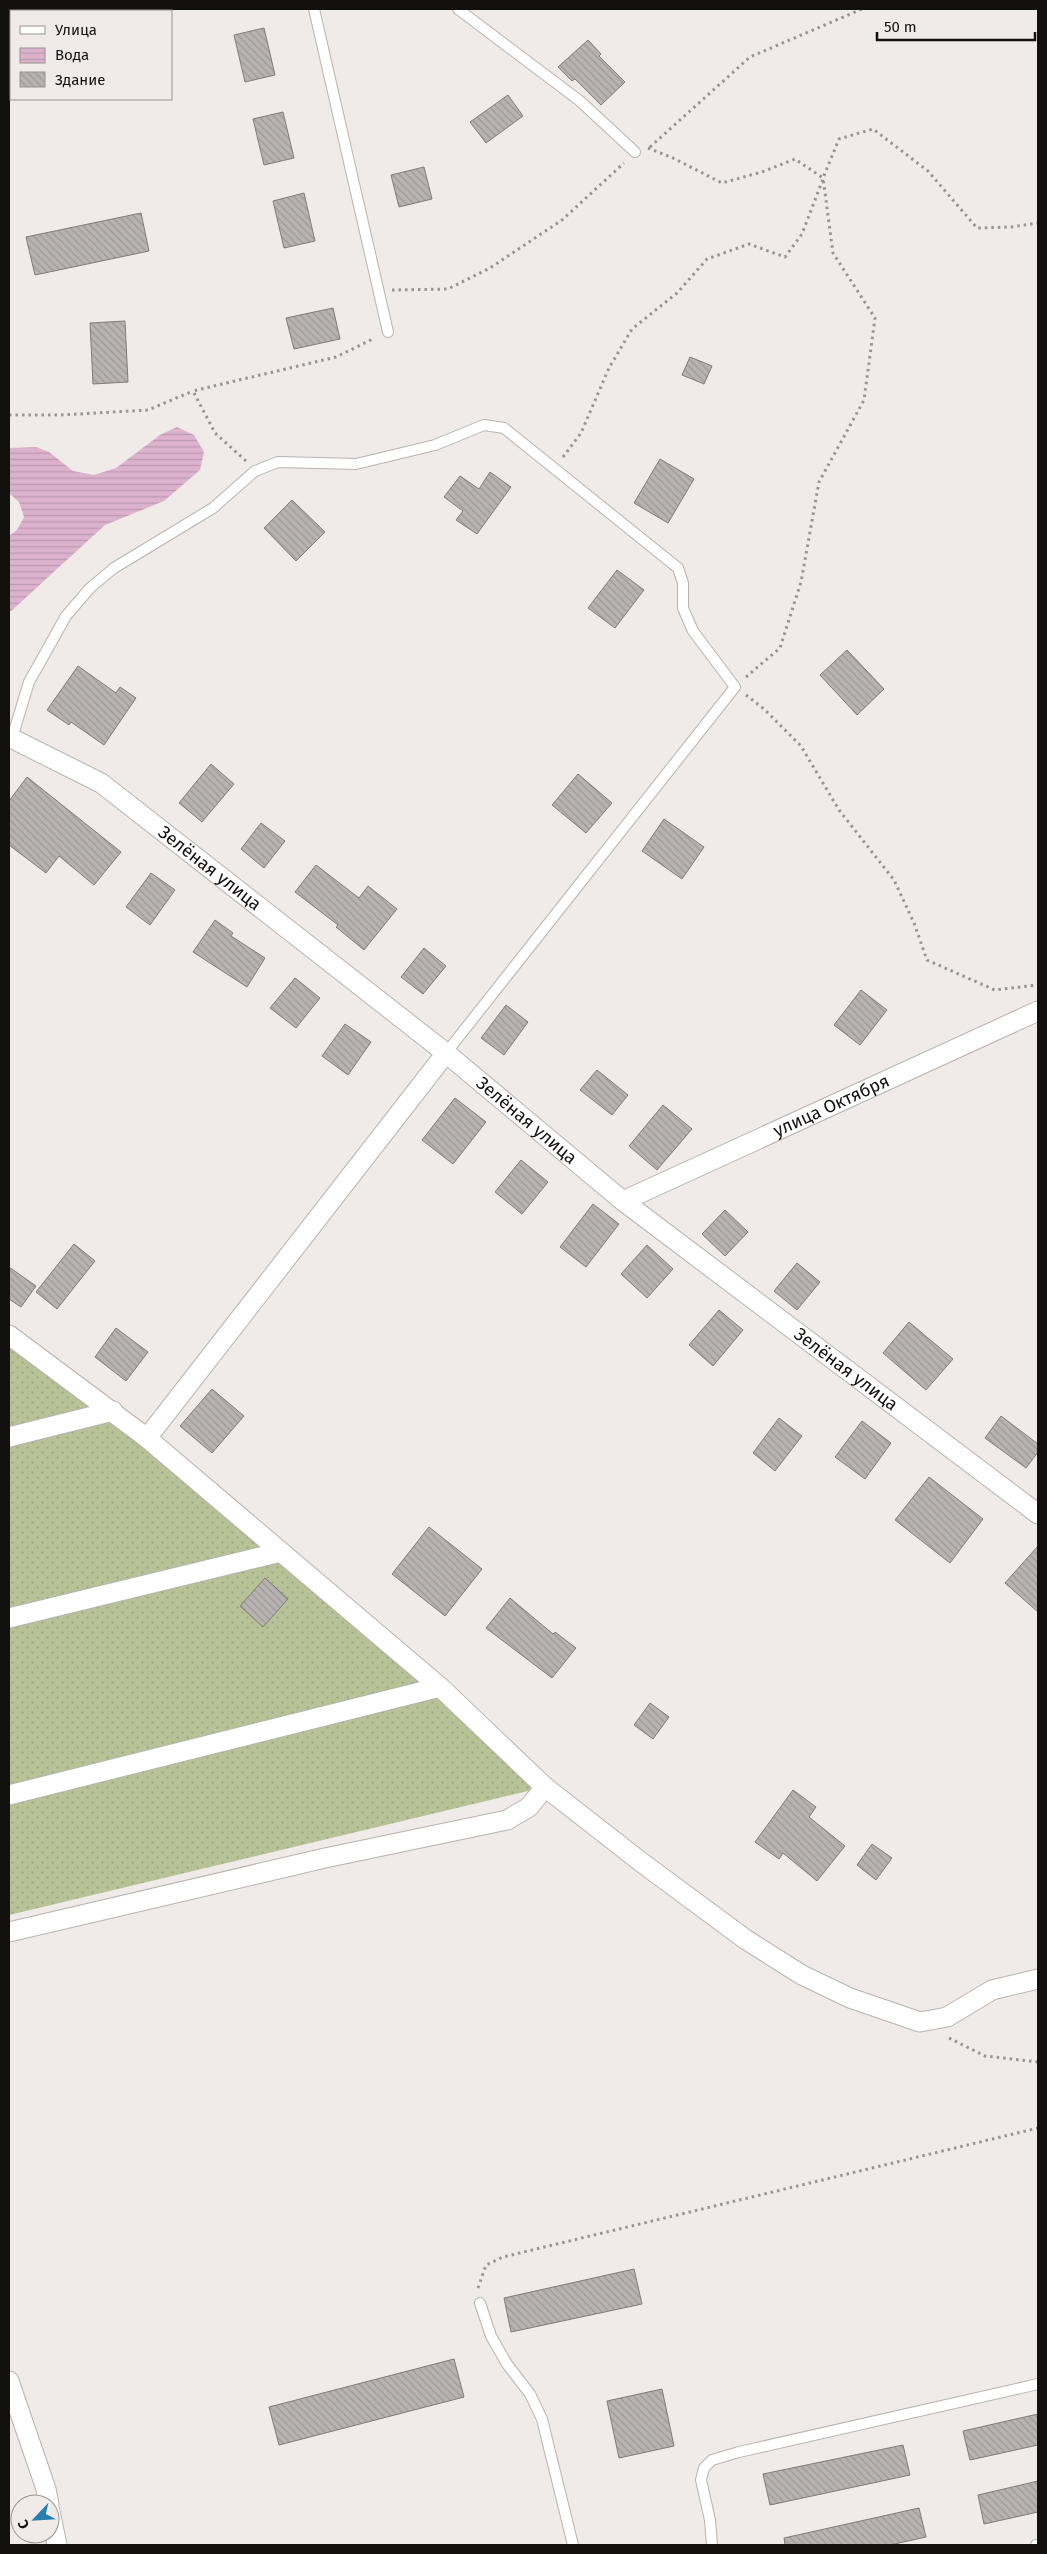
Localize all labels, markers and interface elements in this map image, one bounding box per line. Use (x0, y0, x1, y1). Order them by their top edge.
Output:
legend (10, 10, 172, 100)
scale bar (877, 10, 1034, 42)
text: 50 m (884, 18, 917, 36)
text: Улица (55, 21, 97, 39)
text: Вода (55, 46, 89, 64)
text: Здание (55, 71, 105, 89)
street label: Зелёная улица (154, 821, 266, 915)
street label: улица Октября (770, 1070, 893, 1142)
street label: Зелёная улица (472, 1072, 581, 1169)
street label: Зелёная улица (790, 1323, 902, 1415)
north arrow (10, 2494, 60, 2544)
text: С (14, 2517, 33, 2532)

